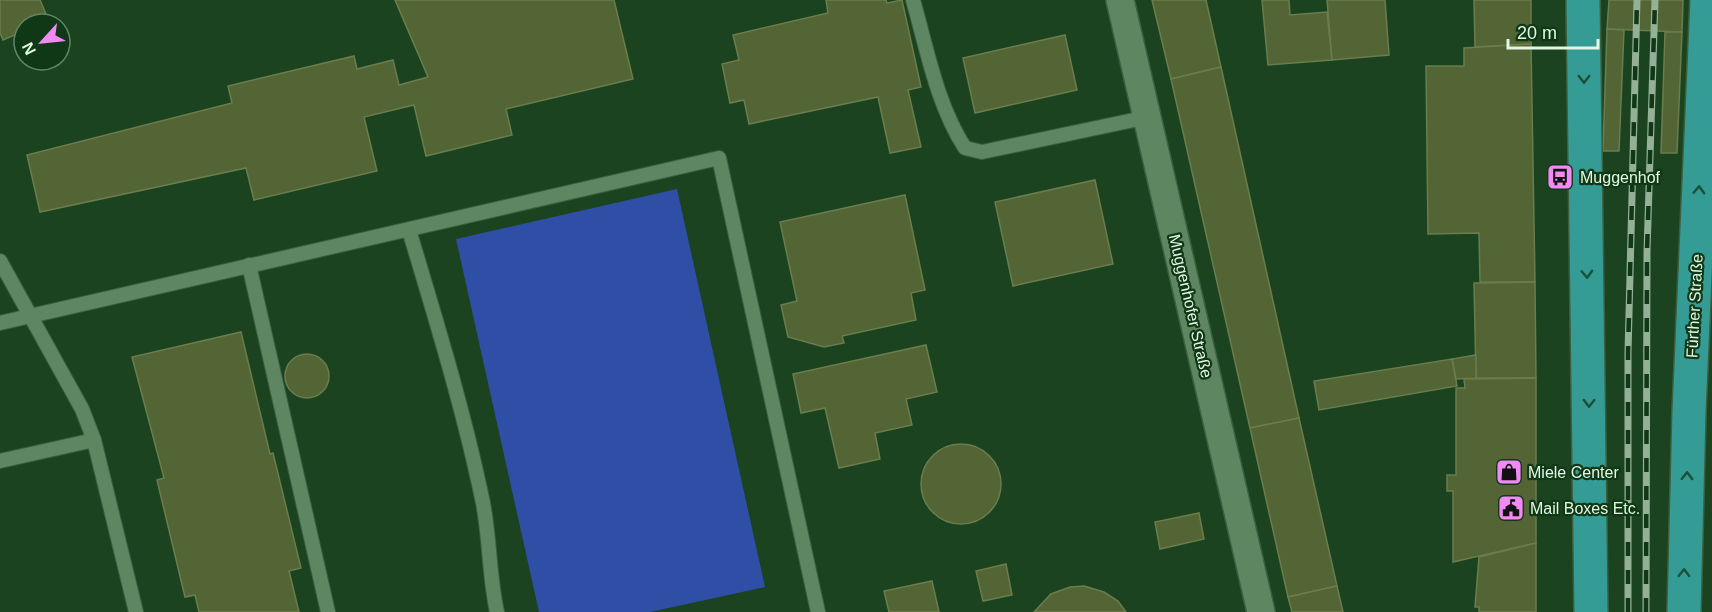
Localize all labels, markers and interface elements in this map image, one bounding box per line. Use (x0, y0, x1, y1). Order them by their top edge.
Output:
north arrow (12, 12, 72, 72)
scale bar (1508, 12, 1598, 50)
text: 20 m (1517, 23, 1557, 43)
text: N (19, 40, 39, 58)
one-way arrow (1578, 75, 1590, 84)
bus stop icon: Muggenhof (1545, 162, 1575, 192)
place label: Muggenhof (1580, 169, 1661, 186)
one-way arrow (1692, 186, 1705, 195)
street label: Muggenhofer Straße (1166, 233, 1215, 380)
street label: Fürther Straße (1683, 254, 1706, 358)
one-way arrow (1581, 270, 1593, 279)
one-way arrow (1583, 398, 1595, 407)
shop icon: Miele Center (1494, 457, 1524, 487)
place label: Miele Center (1528, 464, 1619, 481)
one-way arrow (1681, 472, 1693, 481)
public building icon: Mail Boxes Etc. (1496, 493, 1526, 523)
place label: Mail Boxes Etc. (1530, 500, 1640, 517)
one-way arrow (1678, 569, 1691, 578)

